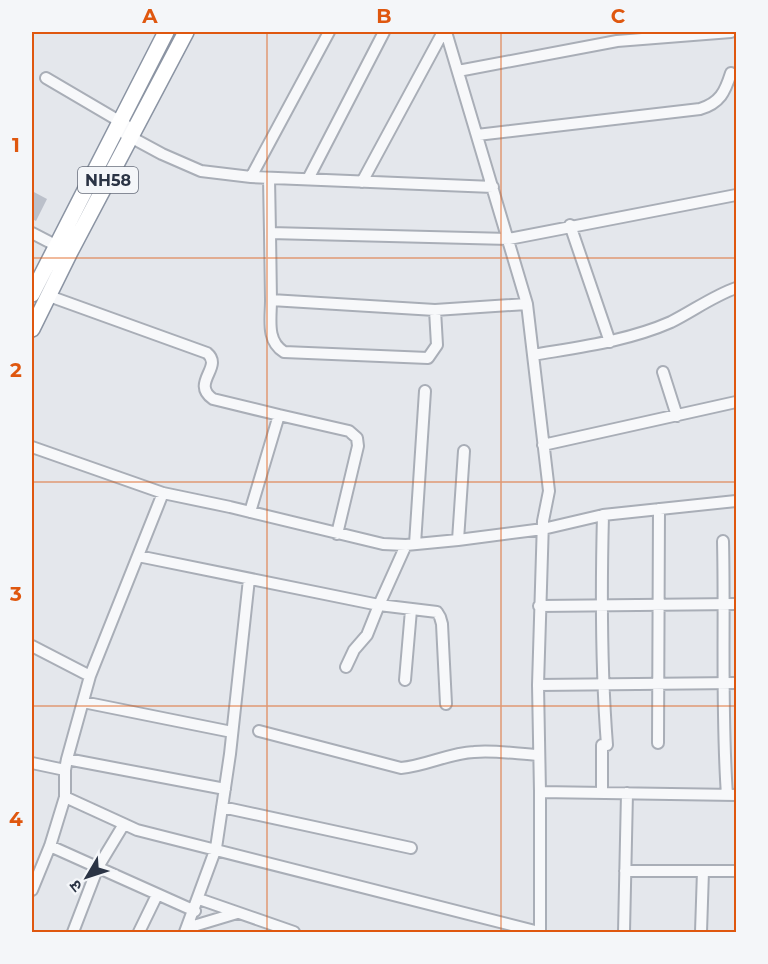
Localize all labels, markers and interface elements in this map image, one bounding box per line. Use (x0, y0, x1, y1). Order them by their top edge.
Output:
text: A (141, 4, 158, 28)
text: B (376, 4, 392, 28)
text: C (611, 4, 626, 28)
text: 1 (12, 133, 20, 157)
road number: NH58 (78, 167, 138, 193)
text: 2 (10, 358, 22, 382)
text: 3 (9, 582, 22, 606)
text: 4 (9, 807, 23, 831)
north arrow (57, 847, 117, 907)
text: उ (65, 876, 86, 896)

